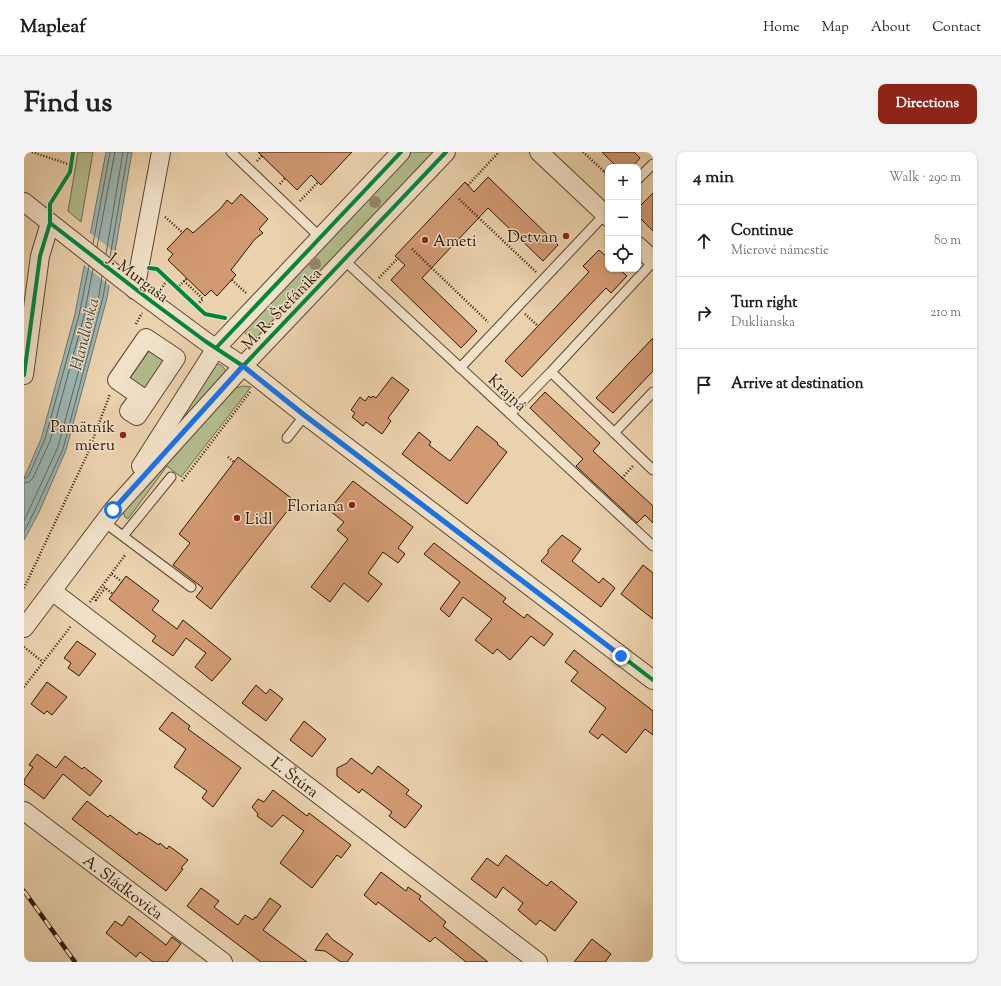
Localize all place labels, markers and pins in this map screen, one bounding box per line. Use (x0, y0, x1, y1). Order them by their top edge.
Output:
place label: Detvan (507, 227, 559, 250)
place label: Ameti (433, 231, 477, 254)
marker: Detvan (561, 231, 571, 241)
marker: Ameti (420, 235, 430, 245)
place label: Pamätník mieru (50, 417, 115, 458)
marker: Pamätník mieru (118, 430, 128, 440)
place label: Floriana (287, 496, 345, 519)
marker: Floriana (347, 500, 357, 510)
place label: Lidl (245, 509, 273, 532)
marker: Lidl (232, 513, 242, 523)

